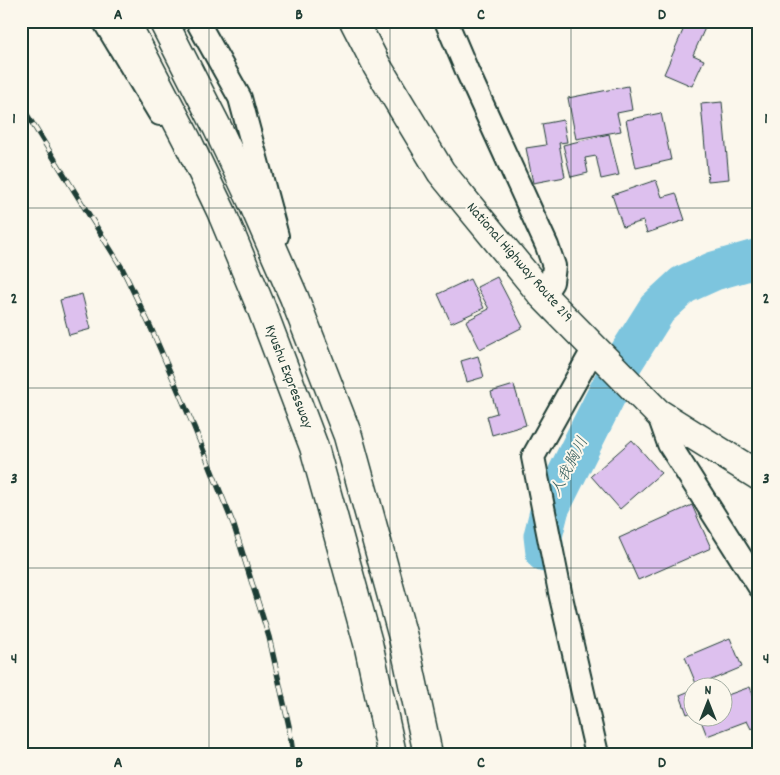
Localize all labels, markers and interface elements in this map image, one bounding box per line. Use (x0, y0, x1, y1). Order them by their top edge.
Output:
text: A (114, 4, 123, 27)
text: B (295, 4, 303, 27)
text: C (477, 4, 485, 27)
text: D (658, 4, 667, 27)
text: 1 (12, 108, 16, 131)
text: 1 (764, 108, 768, 131)
street label: National Highway Route 219 (460, 198, 578, 328)
text: 2 (11, 288, 18, 311)
text: 2 (763, 288, 770, 311)
street label: Kyushu Expressway (258, 322, 318, 433)
water label: 人我胸川 (545, 433, 595, 501)
text: 3 (10, 468, 18, 491)
text: 3 (762, 468, 770, 491)
text: 4 (11, 648, 17, 671)
text: 4 (763, 648, 769, 671)
north arrow (682, 678, 732, 728)
text: N (705, 681, 712, 701)
text: A (114, 752, 123, 775)
text: B (295, 752, 303, 775)
text: C (477, 752, 485, 775)
text: D (658, 752, 667, 775)

